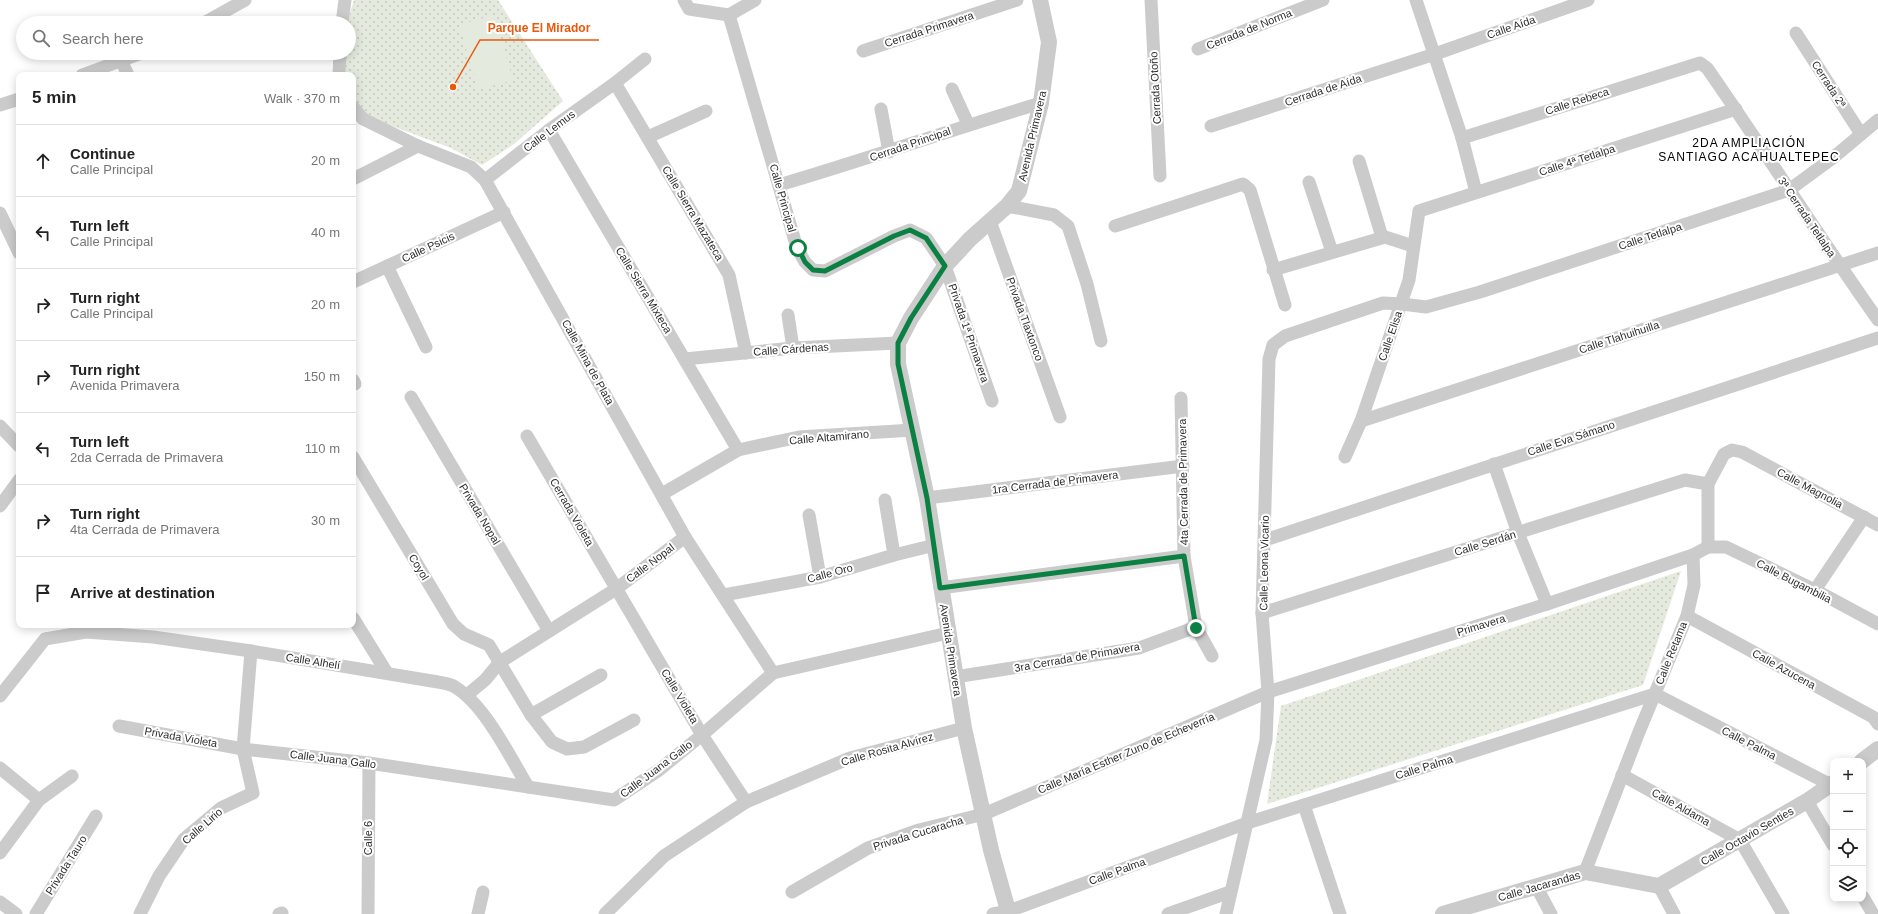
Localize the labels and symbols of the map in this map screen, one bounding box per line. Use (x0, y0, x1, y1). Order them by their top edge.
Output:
street label: Cerrada de Norma (1205, 6, 1294, 52)
street label: Cerrada Primavera (883, 9, 976, 49)
street label: Calle Aída (1485, 13, 1537, 41)
callout: Parque El Mirador (480, 16, 599, 40)
text: Parque El Mirador (488, 21, 591, 35)
street label: Cerrada Otoño (1147, 51, 1163, 125)
street label: Cerrada 2ª (1810, 59, 1849, 110)
street label: Cerrada de Aída (1283, 72, 1364, 108)
street label: Calle Rebeca (1544, 85, 1611, 117)
street label: Avenida Primavera (1016, 89, 1048, 183)
street label: Calle Lemus (521, 108, 577, 154)
street label: Cerrada Principal (868, 124, 952, 164)
district label: 2DA AMPLIACIÓN SANTIAGO ACAHUALTEPEC (1658, 135, 1840, 164)
street label: Calle 4ª Tetlalpa (1538, 142, 1617, 178)
street label: Calle Principal (768, 163, 798, 233)
street label: Calle Sierra Mazateca (660, 164, 726, 263)
street label: 3ª Cerrada Tetlalpa (1776, 175, 1839, 260)
street label: Calle Tetlalpa (1617, 220, 1684, 252)
street label: Calle Psicis (400, 229, 457, 264)
route start (789, 239, 807, 257)
street label: Calle Sierra Mixteca (614, 245, 675, 336)
street label: Privada Tlaxtonco (1004, 276, 1046, 362)
street label: Privada 1ª Primavera (946, 282, 992, 385)
street label: Calle Elisa (1376, 309, 1404, 363)
street label: Calle Mina de Plata (560, 317, 617, 407)
street label: Calle Tlahuihuilla (1577, 318, 1661, 356)
street label: Calle Cárdenas (753, 340, 830, 358)
street label: 4ta Cerrada de Primavera (1176, 418, 1190, 545)
street label: Calle Eva Sámano (1526, 418, 1616, 458)
street label: Calle Altamirano (789, 428, 869, 446)
street label: Calle Magnolia (1775, 466, 1846, 511)
street label: 1ra Cerrada de Primavera (991, 468, 1120, 496)
street label: Cerrada Violeta (548, 476, 597, 549)
street label: Privada Nopal (457, 481, 503, 547)
street label: Calle Leona Vicario (1257, 515, 1271, 611)
street label: Calle Serdán (1453, 528, 1517, 558)
street label: Calle Nopal (624, 541, 676, 585)
street label: Coyol (407, 552, 431, 582)
street label: Calle Bugambilia (1755, 557, 1834, 605)
street label: Calle Oro (806, 561, 854, 585)
street label: Avenida Primavera (938, 603, 964, 698)
street label: Primavera (1455, 612, 1508, 638)
route end (1187, 619, 1205, 637)
street label: Calle Retama (1653, 619, 1689, 686)
street label: 3ra Cerrada de Primavera (1013, 640, 1142, 674)
street label: Calle Azucena (1750, 647, 1818, 692)
street label: Calle Alhelí (285, 651, 341, 671)
street label: Calle Violeta (659, 667, 701, 726)
street label: Calle María Esther Zuno de Echeverría (1036, 710, 1217, 796)
street label: Calle Palma (1720, 724, 1779, 762)
street label: Privada Violeta (144, 725, 219, 749)
street label: Calle Rosita Alvírez (840, 730, 934, 768)
street label: Calle Juana Gallo (618, 738, 694, 800)
street label: Calle Juana Gallo (289, 748, 377, 770)
street label: Calle Palma (1394, 752, 1455, 781)
street label: Calle Aldama (1650, 786, 1713, 828)
street label: Calle Octavio Senties (1698, 804, 1796, 867)
street label: Calle Lirio (180, 805, 224, 847)
street label: Privada Cucaracha (872, 813, 965, 852)
street label: Calle 6 (362, 821, 374, 855)
street label: Privada Tauro (43, 833, 89, 897)
street label: Calle Palma (1087, 855, 1148, 887)
street label: Calle Jacarandas (1496, 868, 1582, 903)

